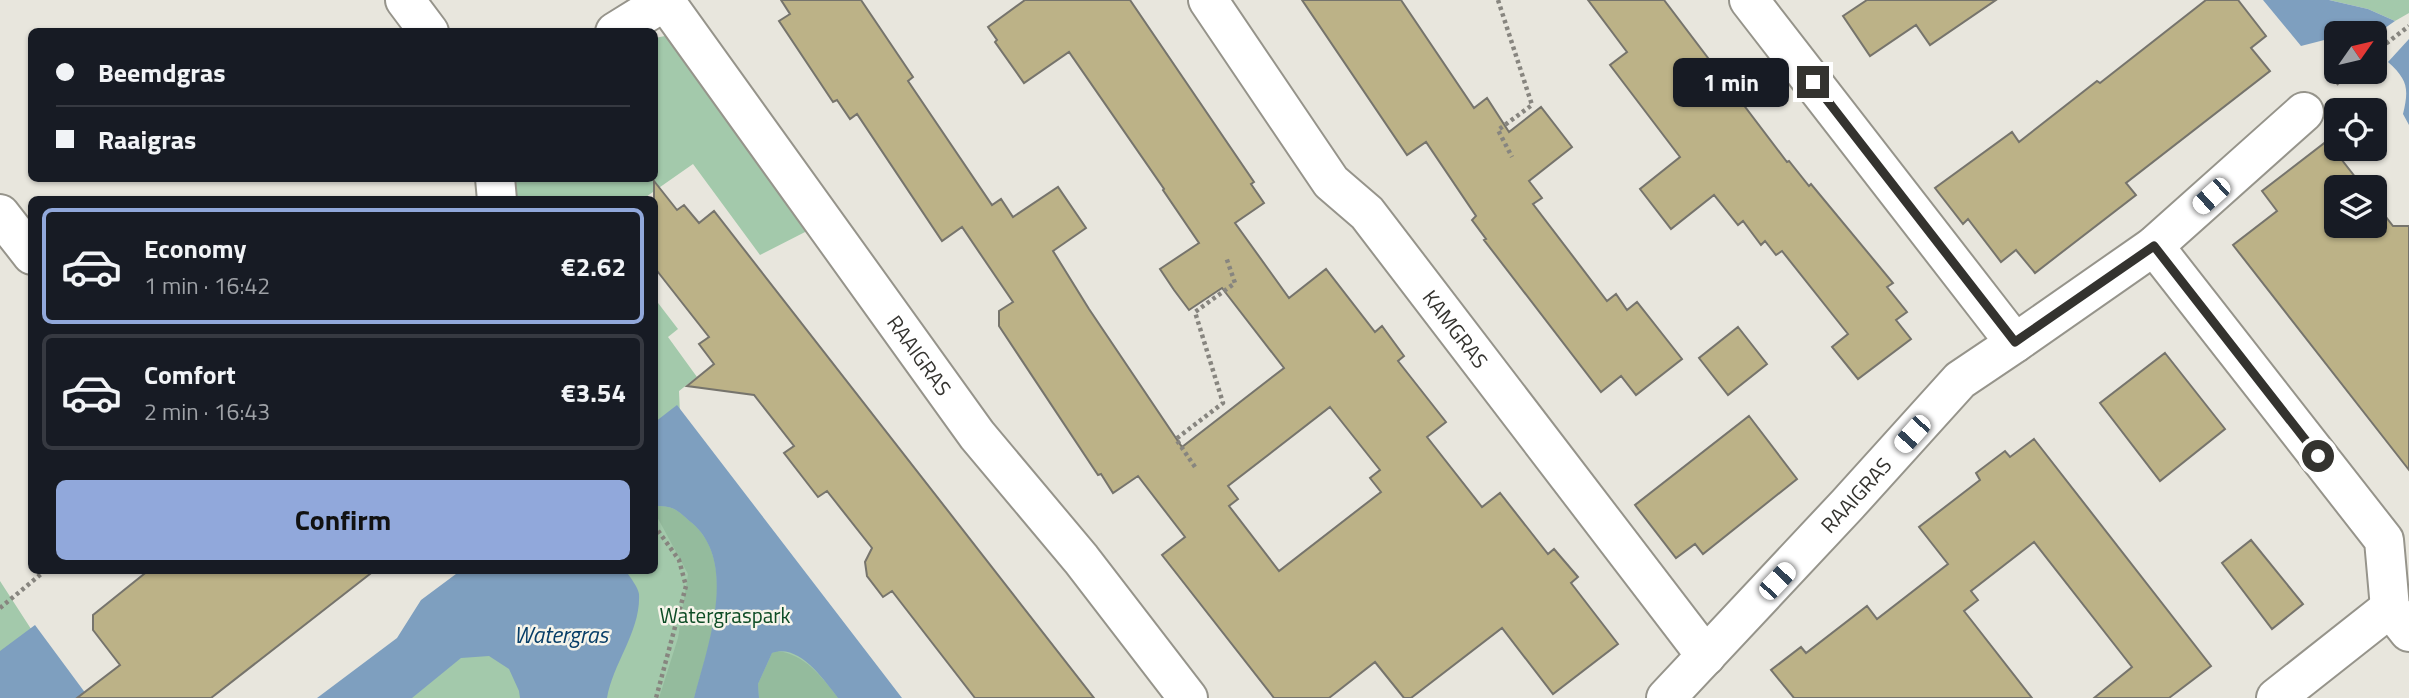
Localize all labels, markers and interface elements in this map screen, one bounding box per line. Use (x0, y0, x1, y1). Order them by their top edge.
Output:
north arrow (2324, 21, 2387, 84)
map controls (2324, 21, 2387, 238)
text: Beemdgras (98, 53, 226, 92)
callout: 1 min (1673, 57, 1788, 106)
text: 1 min (1703, 65, 1759, 100)
route end (1797, 66, 1829, 98)
button: locate (2324, 98, 2387, 161)
text: Raaigras (98, 120, 196, 159)
car (2189, 174, 2234, 218)
button: layers (2324, 175, 2387, 238)
text: Economy (144, 229, 246, 268)
icon: car (60, 235, 123, 298)
text: €2.62 (561, 247, 626, 286)
text: 1 min · 16:42 (144, 268, 270, 303)
street label: KAMGRAS (1415, 283, 1496, 375)
street label: RAAIGRAS (880, 308, 960, 402)
text: Comfort (144, 355, 236, 394)
icon: car (60, 361, 123, 424)
text: €3.54 (561, 373, 626, 412)
text: 2 min · 16:43 (144, 394, 270, 429)
car (1891, 411, 1934, 457)
route start (2302, 440, 2334, 472)
street label: RAAIGRAS (1813, 450, 1899, 540)
button: Confirm (56, 480, 630, 560)
car (1755, 558, 1800, 604)
park label: Watergraspark (659, 599, 791, 631)
water label: Watergras (514, 617, 610, 652)

